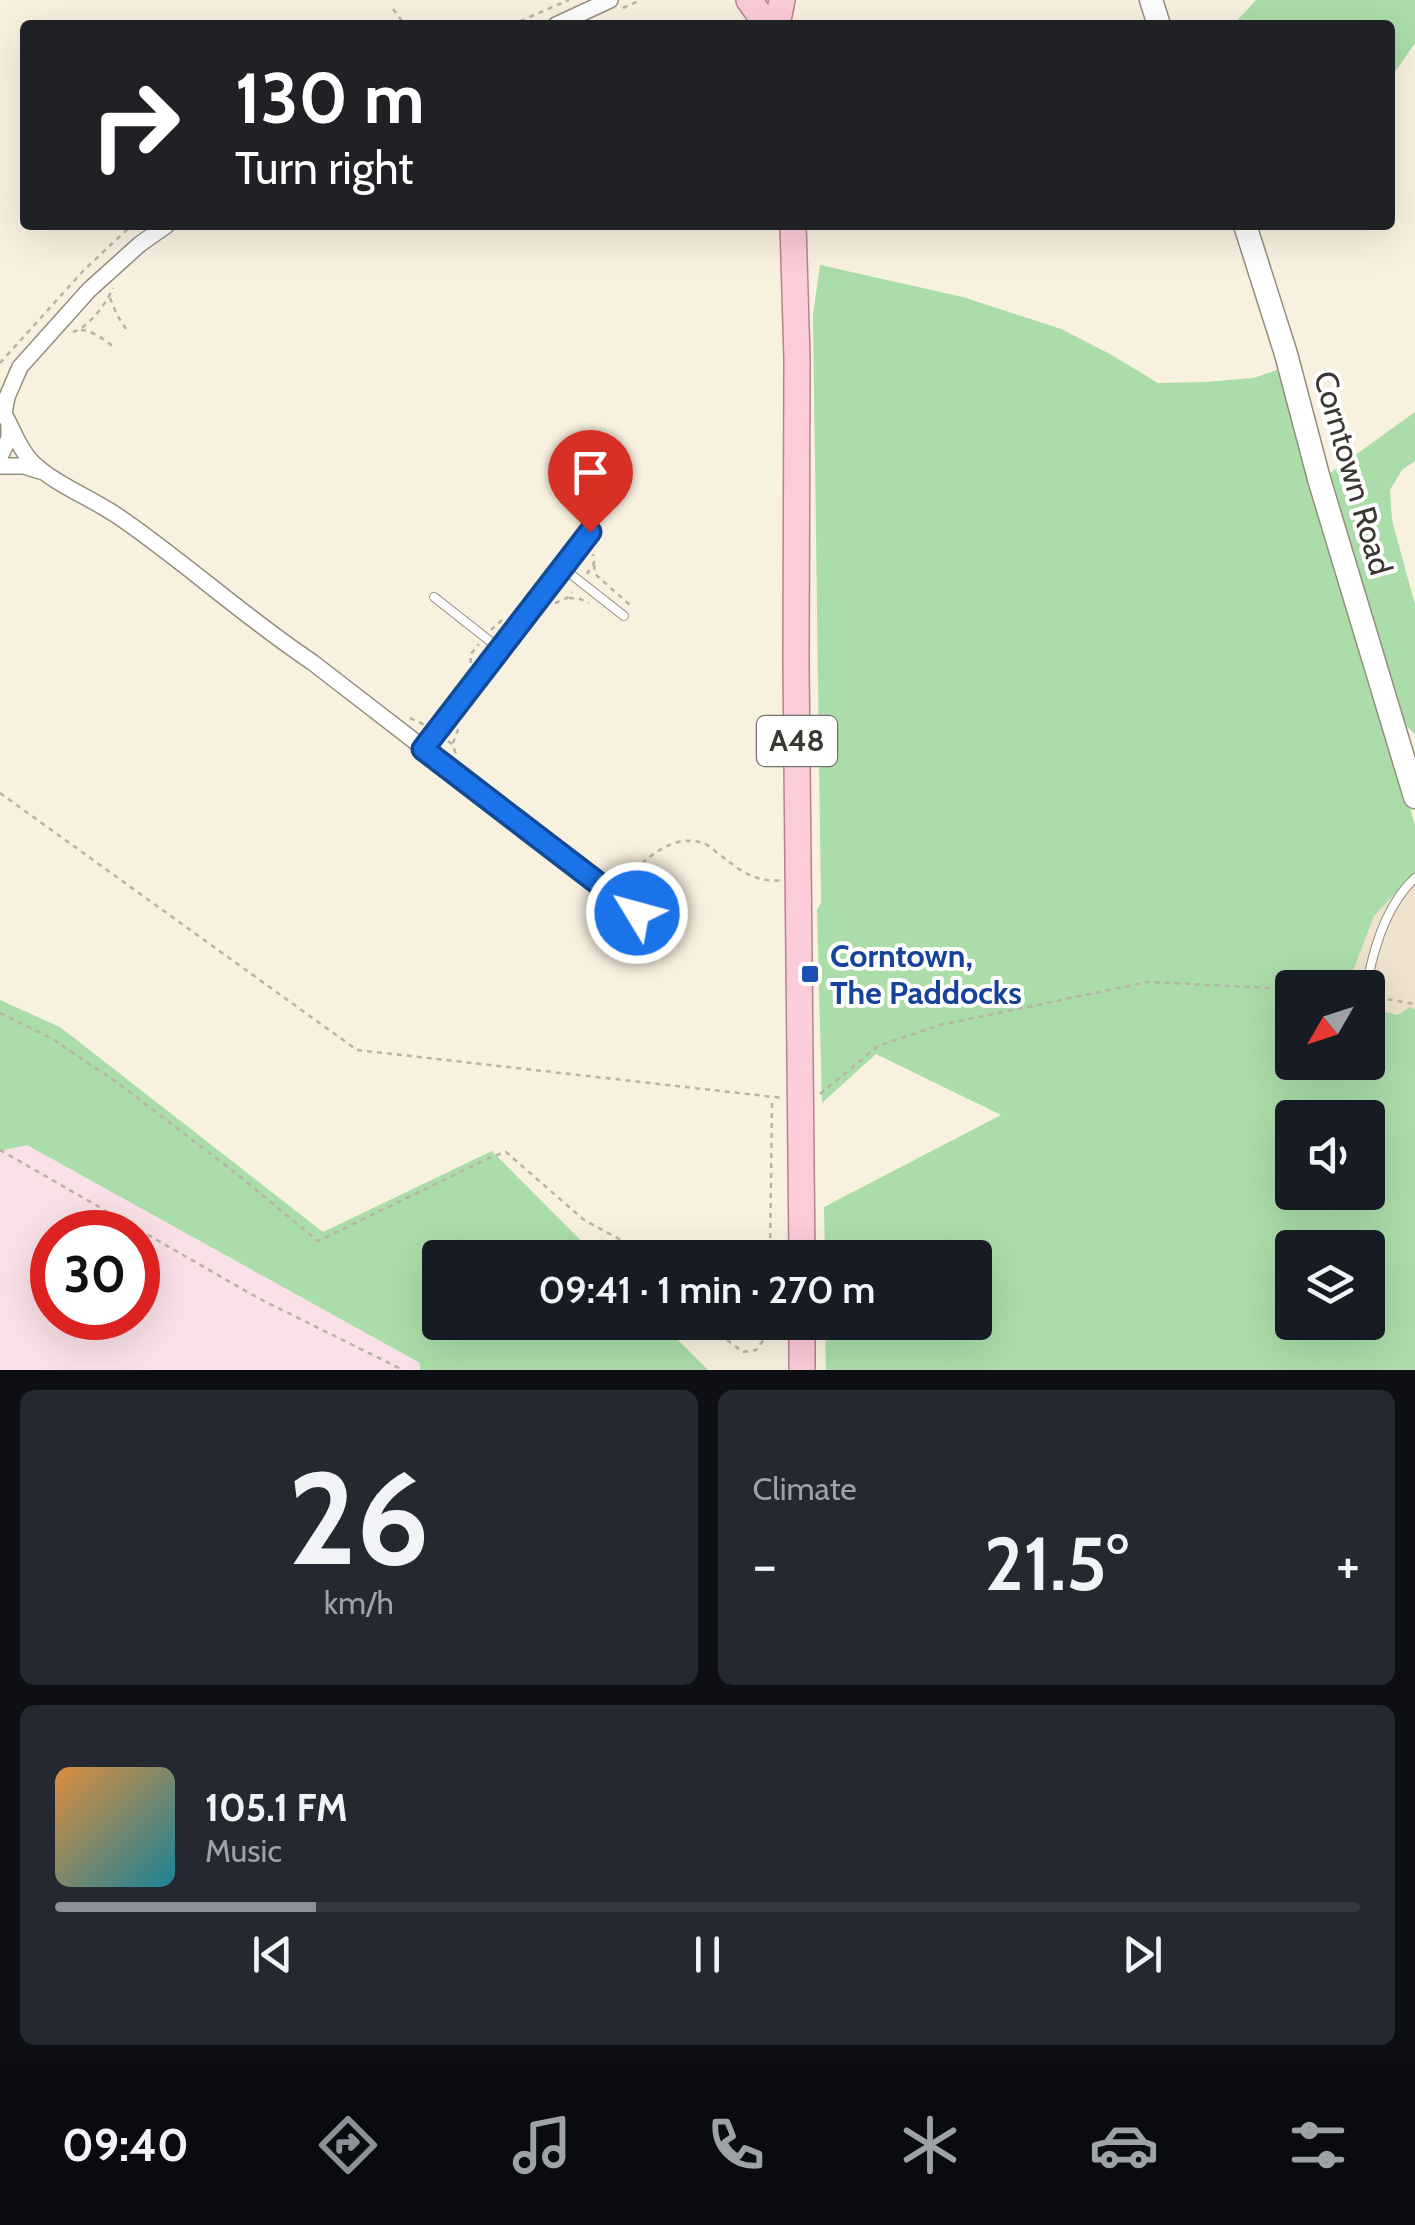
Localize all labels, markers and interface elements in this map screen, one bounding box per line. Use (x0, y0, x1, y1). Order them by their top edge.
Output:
text: 130 m (235, 55, 425, 141)
icon: right (70, 60, 200, 190)
text: Turn right (235, 141, 414, 195)
street label: Corntown Road (1306, 366, 1401, 579)
pin (548, 430, 633, 533)
icon: arrive (563, 445, 618, 500)
road number: A48 (757, 716, 837, 766)
position arrow (585, 861, 689, 965)
place label: Corntown, The Paddocks (830, 936, 1022, 1012)
marker: Corntown, The Paddocks (799, 963, 821, 985)
north arrow (1275, 970, 1385, 1080)
map controls (1275, 970, 1385, 1340)
button: sound (1275, 1100, 1385, 1210)
speed limit sign: 30 (30, 1210, 160, 1340)
button: layers (1275, 1230, 1385, 1340)
text: 09:41 · 1 min · 270 m (539, 1266, 875, 1313)
text: 26 (288, 1439, 430, 1597)
text: Climate (753, 1469, 857, 1508)
text: 21.5° (984, 1518, 1128, 1609)
text: − (753, 1531, 777, 1598)
text: + (1336, 1531, 1360, 1598)
text: km/h (324, 1583, 394, 1622)
text: 105.1 FM (205, 1784, 348, 1831)
text: Music (205, 1831, 282, 1870)
icon: previous (245, 1927, 300, 1982)
icon: pause (680, 1927, 735, 1982)
icon: next (1115, 1927, 1170, 1982)
icon: directions (313, 2110, 383, 2180)
icon: music (507, 2110, 577, 2180)
icon: phone (701, 2110, 771, 2180)
icon: climate (895, 2110, 965, 2180)
icon: car (1089, 2110, 1159, 2180)
icon: filters (1283, 2110, 1353, 2180)
text: 09:40 (62, 2118, 189, 2172)

